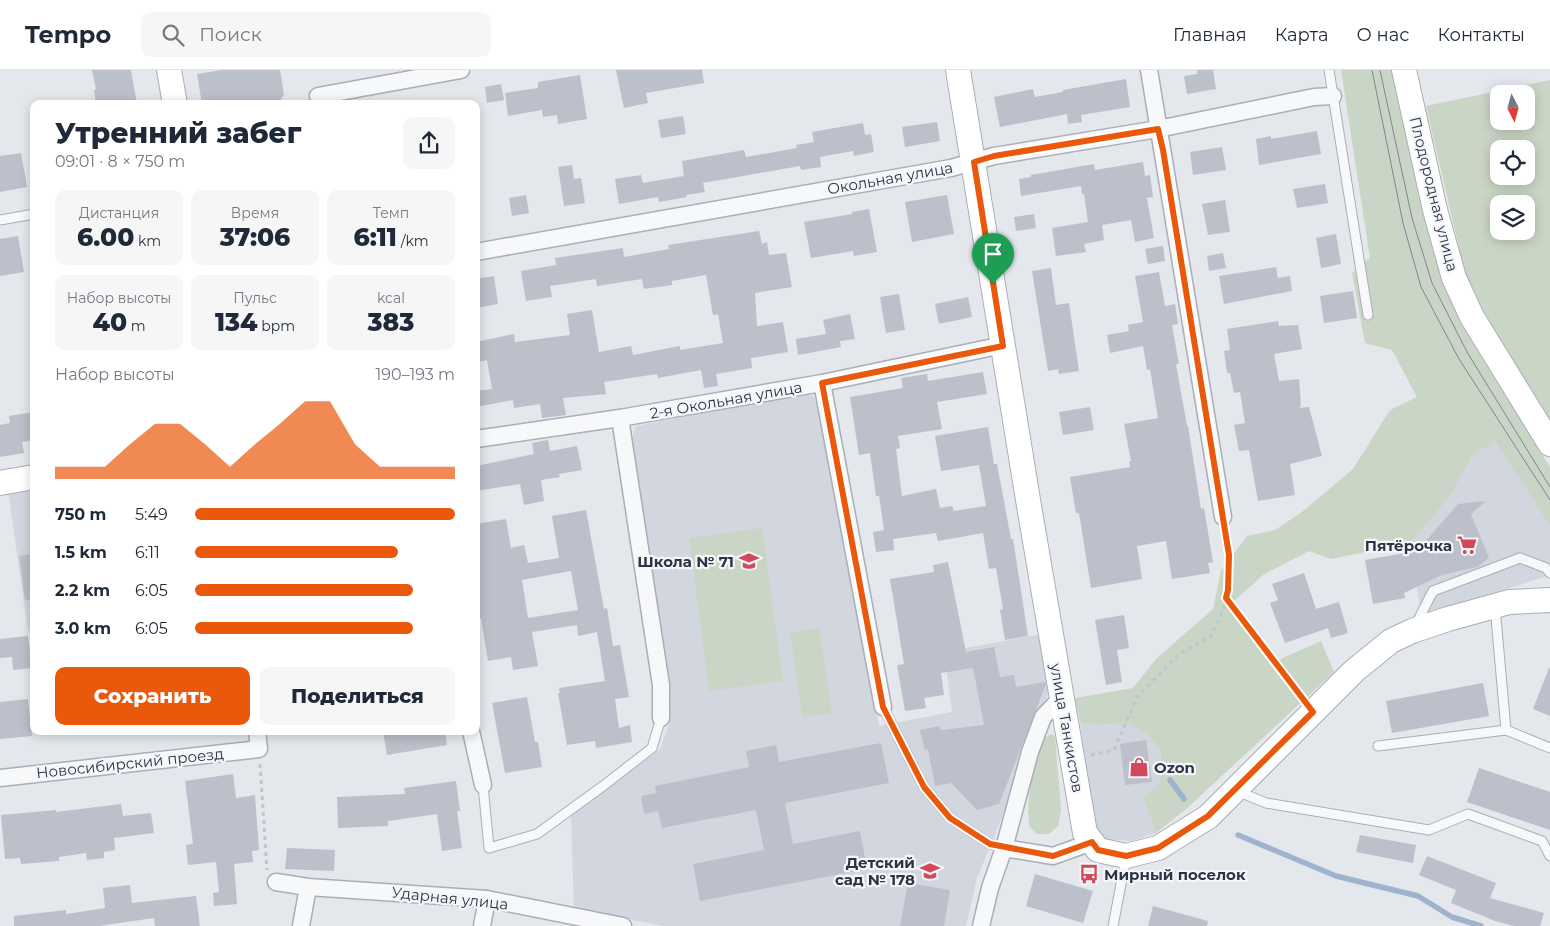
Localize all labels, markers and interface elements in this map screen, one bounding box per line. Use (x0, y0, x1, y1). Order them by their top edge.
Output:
search box (141, 12, 491, 57)
text: Tempo (25, 20, 111, 49)
icon: search (159, 21, 187, 49)
text: Поиск (199, 23, 262, 46)
text: Главная (1173, 24, 1247, 46)
text: Карта (1275, 24, 1329, 46)
text: О нас (1357, 24, 1409, 46)
text: Контакты (1437, 24, 1525, 46)
north arrow (1490, 85, 1535, 130)
map controls (1490, 85, 1535, 240)
street label: Плодородная улица (1406, 115, 1462, 273)
text: Утренний забег (55, 116, 301, 150)
button: share (403, 117, 455, 169)
button: locate (1490, 140, 1535, 185)
text: 09:01 · 8 × 750 m (55, 152, 185, 171)
street label: Окольная улица (826, 158, 954, 198)
button: layers (1490, 195, 1535, 240)
text: Дистанция (79, 204, 159, 222)
text: Время (231, 204, 279, 222)
text: Темп (373, 204, 409, 222)
text: 6.00 (77, 222, 134, 252)
text: 37:06 (220, 222, 290, 252)
text: 6:11 (353, 222, 397, 252)
text: km (134, 232, 161, 250)
text: /km (397, 232, 429, 250)
pin (972, 233, 1014, 284)
icon: arrive (979, 240, 1007, 268)
text: Набор высоты (67, 289, 171, 307)
text: Пульс (233, 289, 277, 307)
text: kcal (377, 289, 405, 307)
text: 40 (92, 307, 127, 337)
text: 134 (215, 307, 258, 337)
text: 383 (368, 307, 414, 337)
text: m (127, 317, 146, 335)
text: bpm (258, 317, 295, 335)
text: Набор высоты (55, 365, 175, 384)
text: 190–193 m (375, 365, 455, 384)
street label: 2-я Окольная улица (648, 377, 804, 423)
text: 750 m (55, 505, 106, 524)
text: 5:49 (135, 505, 168, 524)
supermarket icon: Пятёрочка (1456, 534, 1478, 556)
place label: Пятёрочка (1365, 536, 1452, 555)
text: 1.5 km (55, 543, 107, 562)
text: 6:11 (135, 543, 160, 562)
school or university icon: Школа № 71 (738, 550, 760, 572)
place label: Школа № 71 (637, 552, 734, 571)
text: 2.2 km (55, 581, 110, 600)
text: 6:05 (135, 581, 168, 600)
text: 3.0 km (55, 619, 111, 638)
text: 6:05 (135, 619, 168, 638)
street label: улица Танкистов (1046, 661, 1088, 794)
button: Сохранить (55, 667, 250, 725)
button: Поделиться (260, 667, 455, 725)
street label: Новосибирский проезд (35, 744, 225, 782)
shop icon: Ozon (1128, 756, 1150, 778)
place label: Ozon (1154, 758, 1195, 777)
place label: Детский сад № 178 (835, 853, 915, 889)
school or university icon: Детский сад № 178 (919, 860, 941, 882)
bus stop icon: Мирный поселок (1078, 863, 1100, 885)
place label: Мирный поселок (1104, 865, 1246, 884)
street label: Ударная улица (391, 882, 509, 914)

